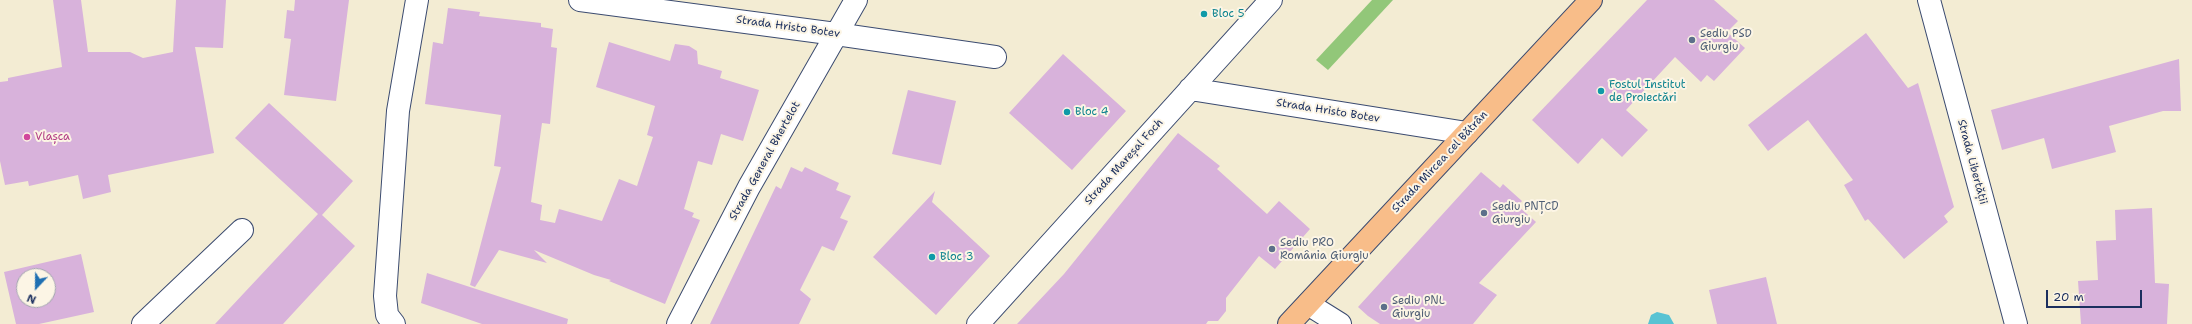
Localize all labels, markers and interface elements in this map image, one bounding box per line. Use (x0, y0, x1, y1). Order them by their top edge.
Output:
place label: Bloc 5 (1212, 7, 1245, 21)
marker: Bloc 5 (1199, 9, 1209, 19)
street label: Strada Hristo Botev (735, 13, 841, 41)
place label: Sediu PSD Giurgiu (1700, 27, 1752, 53)
marker: Sediu PSD Giurgiu (1687, 35, 1697, 45)
place label: Fostul Institut de Proiectări (1609, 78, 1686, 104)
marker: Fostul Institut de Proiectări (1596, 86, 1606, 96)
street label: Strada Hristo Botev (1275, 96, 1381, 126)
street label: Strada General Bhertelot (727, 99, 803, 223)
place label: Bloc 4 (1075, 105, 1109, 119)
marker: Bloc 4 (1062, 107, 1072, 117)
street label: Strada Mircea cel Bătrân (1389, 108, 1491, 216)
street label: Strada Mareșal Foch (1082, 116, 1166, 208)
street label: Strada Libertății (1954, 118, 1990, 206)
place label: Vlașca (35, 130, 70, 144)
marker: Vlașca (22, 132, 32, 142)
place label: Sediu PNȚCD Giurgiu (1492, 200, 1559, 226)
marker: Sediu PNȚCD Giurgiu (1479, 208, 1489, 218)
place label: Sediu PRO România Giurgiu (1280, 236, 1369, 262)
marker: Sediu PRO România Giurgiu (1267, 244, 1277, 254)
place label: Bloc 3 (940, 250, 974, 264)
marker: Bloc 3 (927, 252, 937, 262)
north arrow (16, 268, 56, 308)
scale bar (2048, 282, 2144, 308)
text: 20 m (2053, 289, 2084, 305)
text: N (25, 290, 39, 307)
place label: Sediu PNL Giurgiu (1392, 294, 1445, 320)
marker: Sediu PNL Giurgiu (1379, 302, 1389, 312)

